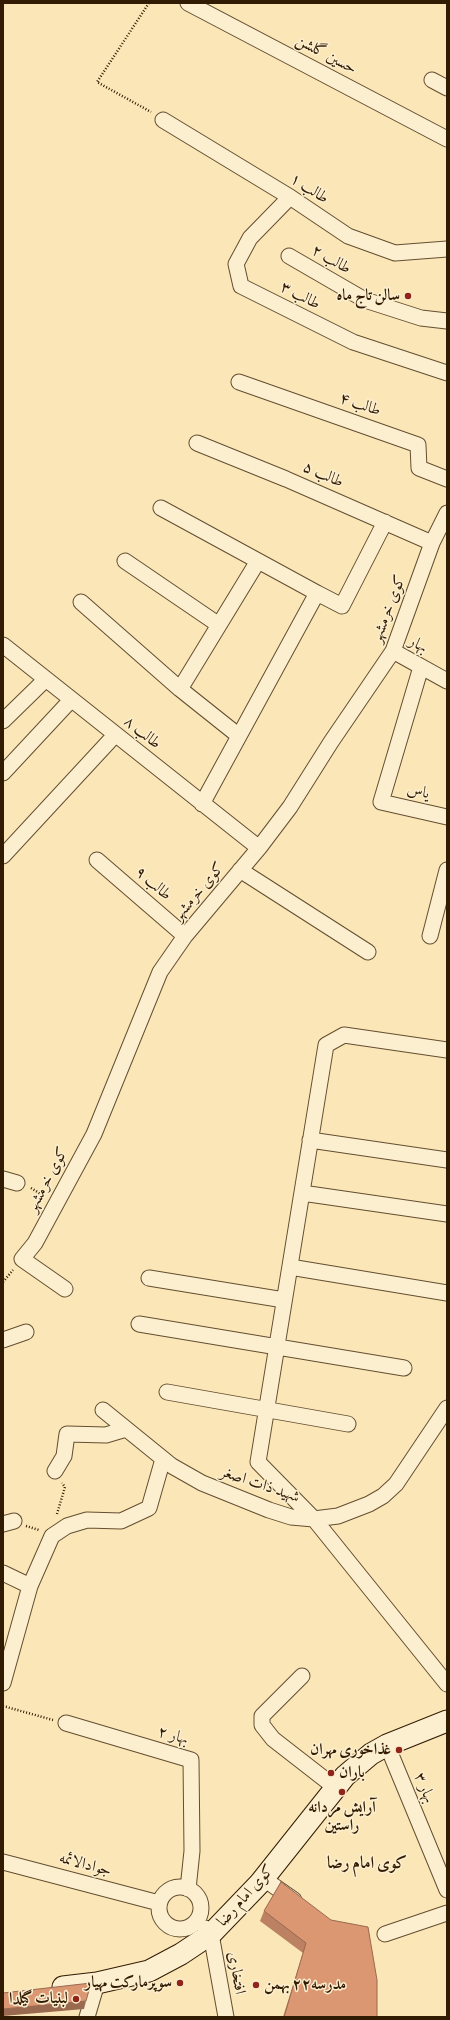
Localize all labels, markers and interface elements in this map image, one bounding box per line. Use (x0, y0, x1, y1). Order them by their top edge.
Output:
street label: حسین گلشن (292, 31, 360, 79)
street label: طالب ۱ (286, 169, 332, 209)
street label: طالب ۲ (308, 241, 354, 279)
street label: طالب ۳ (277, 278, 323, 314)
place label: سالن تاج ماه (336, 286, 400, 306)
marker: سالن تاج ماه (403, 291, 413, 301)
street label: طالب ۴ (337, 389, 383, 421)
street label: طالب ۵ (300, 458, 346, 492)
street label: کوی خرمشهر (367, 573, 411, 645)
street label: بهار (405, 632, 431, 658)
street label: طالب ۸ (120, 712, 164, 754)
street label: یاس (405, 780, 431, 804)
street label: کوی خرمشهر (169, 859, 229, 925)
street label: طالب ۹ (131, 863, 175, 905)
street label: کوی خرمشهر (23, 1144, 73, 1216)
street label: شهید ذات اصغر (218, 1463, 302, 1507)
street label: بهار ۲ (155, 1722, 191, 1750)
place label: غذاخوری مهران (310, 1740, 391, 1760)
marker: غذاخوری مهران (394, 1745, 404, 1755)
place label: باران (339, 1763, 365, 1783)
marker: باران (326, 1768, 336, 1778)
street label: بهار ۳ (409, 1770, 439, 1806)
marker: آرایش مردانه راستین (337, 1787, 347, 1797)
place label: آرایش مردانه راستین (308, 1798, 376, 1836)
street label: جوادالائمه (57, 1849, 113, 1881)
district label: کوی امام رضا (327, 1854, 407, 1874)
street label: کوی امام رضا (213, 1861, 279, 1931)
street label: افتخاری (223, 1950, 249, 1996)
place label: سوپرمارکت مهیار (85, 1973, 172, 1993)
place label: مدرسه۲۲ بهمن (264, 1975, 346, 1995)
marker: سوپرمارکت مهیار (175, 1978, 185, 1988)
marker: مدرسه۲۲ بهمن (251, 1980, 261, 1990)
place label: لبنیات گیلدا (9, 1989, 68, 2009)
marker: لبنیات گیلدا (71, 1994, 81, 2004)

